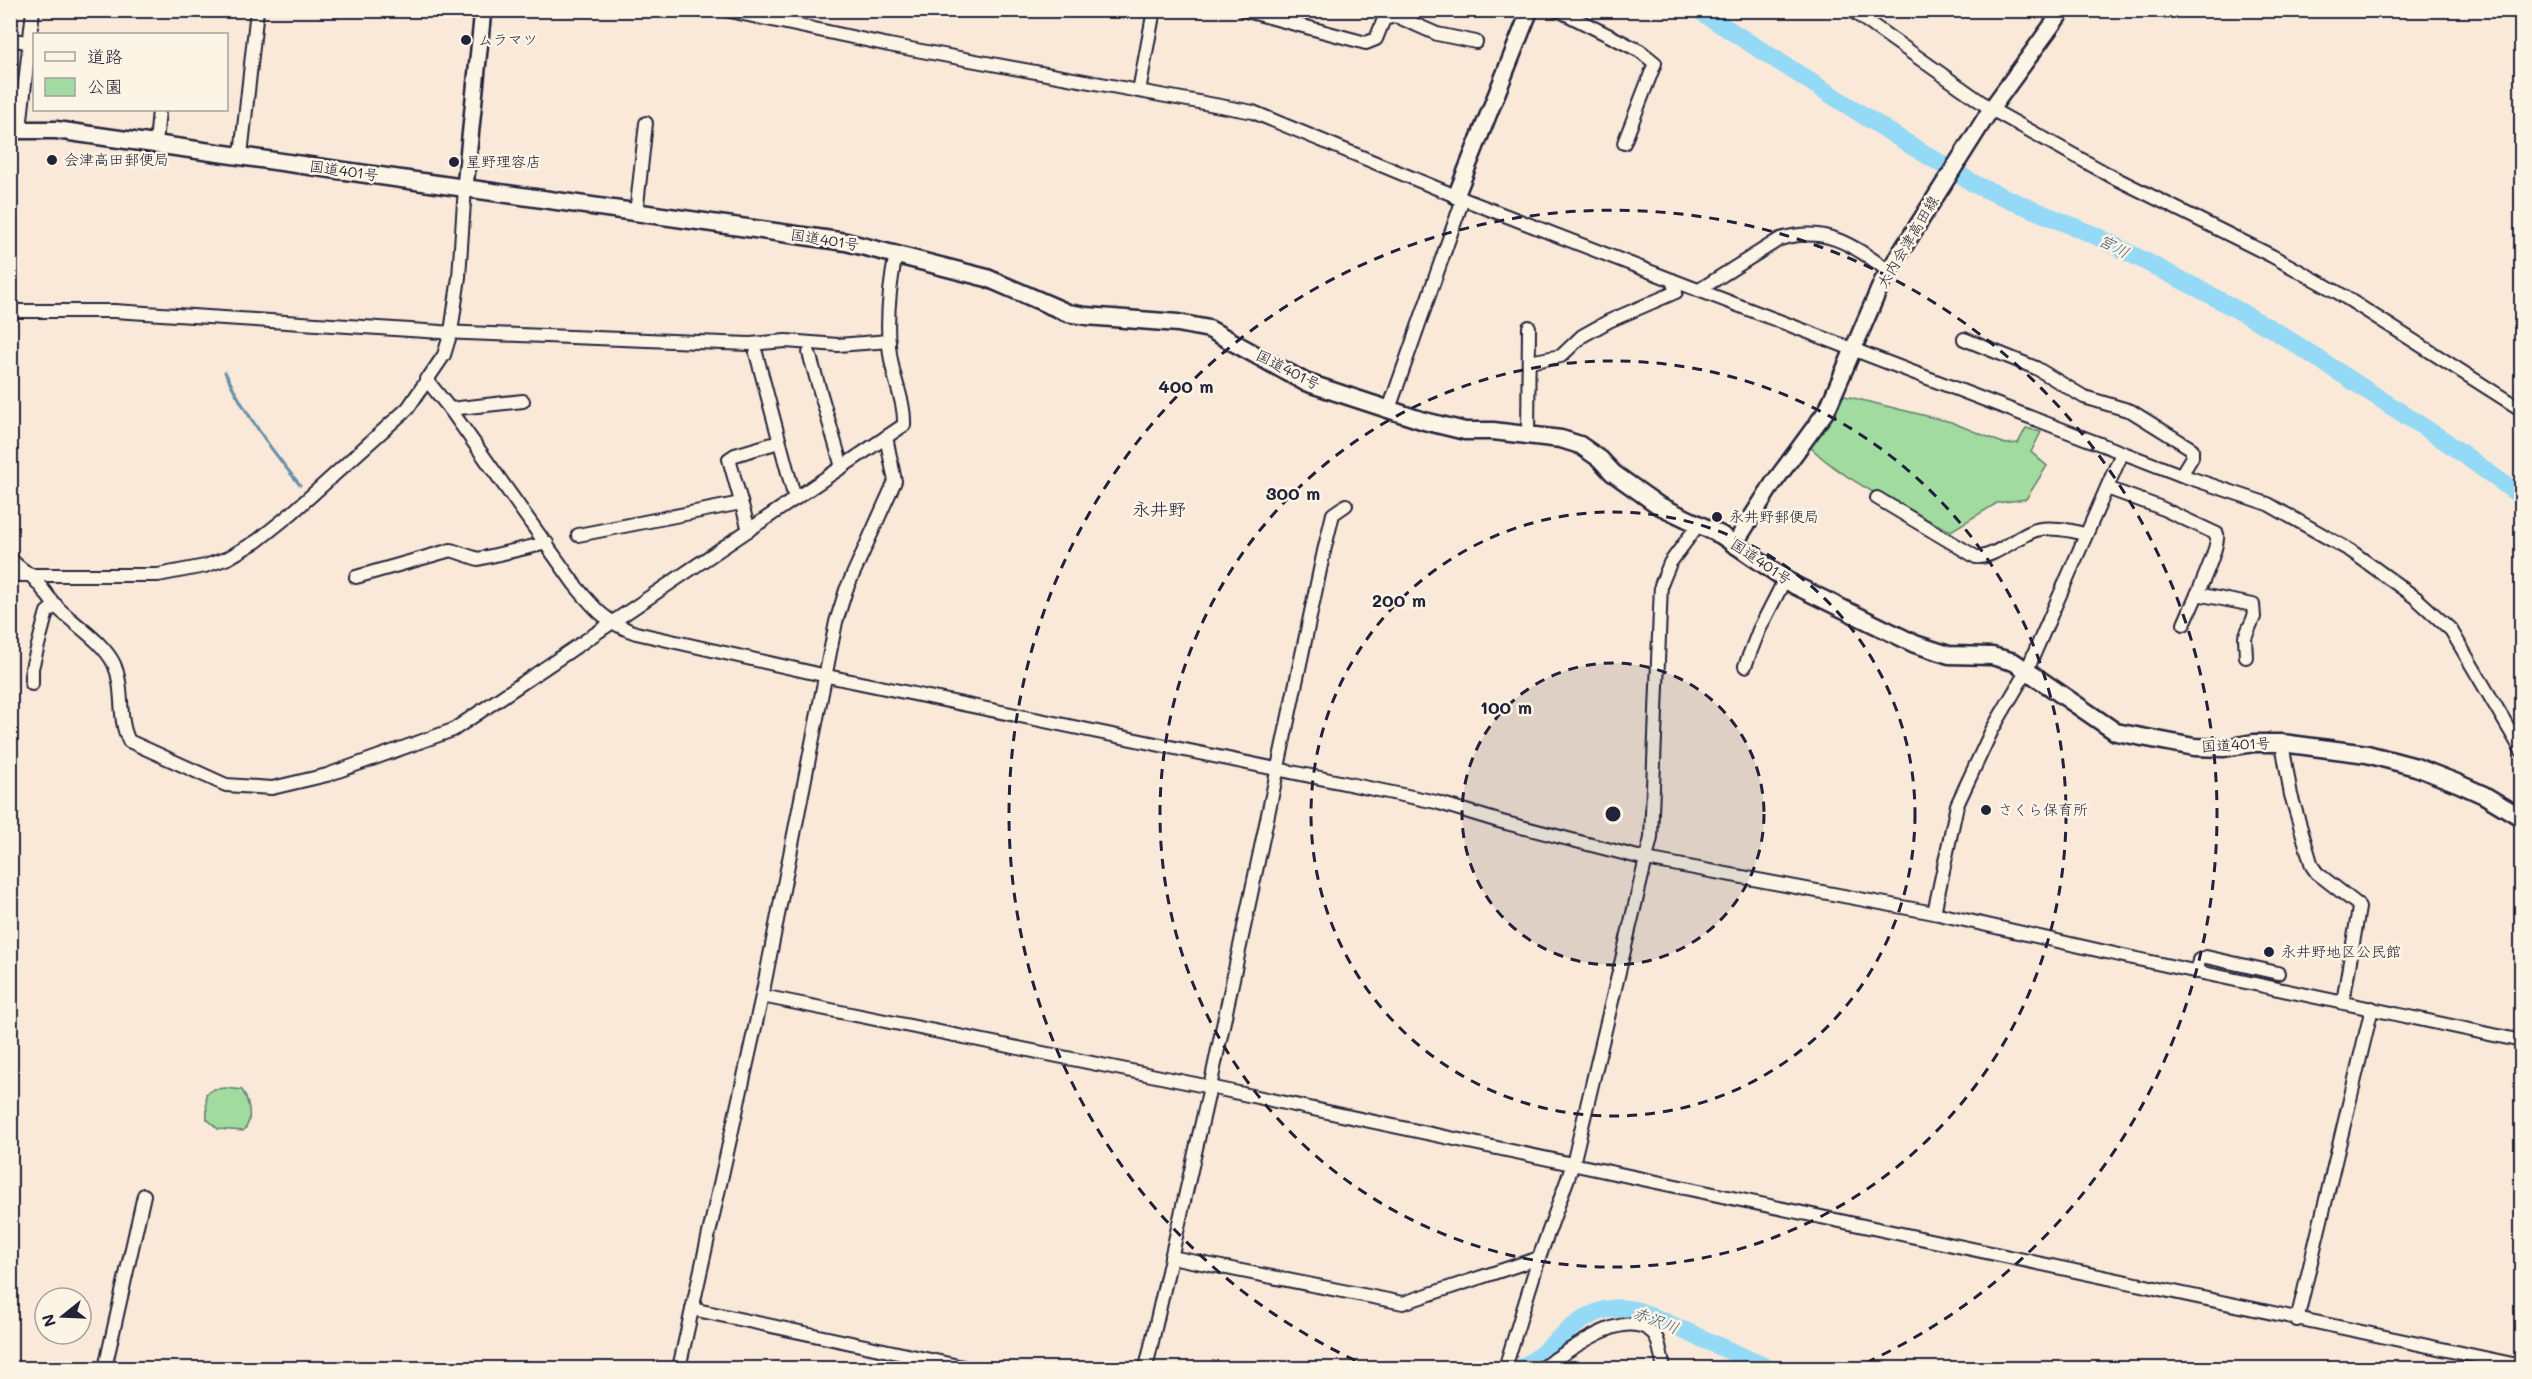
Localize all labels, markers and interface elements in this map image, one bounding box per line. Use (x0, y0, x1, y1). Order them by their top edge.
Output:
place label: ムラマツ (478, 29, 538, 49)
legend (33, 33, 228, 111)
marker: ムラマツ (459, 33, 473, 47)
text: 道路 (87, 44, 123, 68)
text: 公園 (87, 74, 123, 98)
place label: 会津高田郵便局 (64, 149, 169, 169)
place label: 星野理容店 (466, 151, 541, 171)
marker: 会津高田郵便局 (45, 153, 59, 167)
street label: 国道401号 (308, 155, 380, 185)
marker: 星野理容店 (447, 155, 461, 169)
street label: 大内会津高田線 (1872, 191, 1943, 292)
street label: 国道401号 (789, 224, 861, 254)
water label: 宮川 (2095, 229, 2133, 262)
street label: 国道401号 (1253, 344, 1324, 394)
text: 400 m (1158, 374, 1214, 398)
text: 300 m (1266, 481, 1320, 505)
district label: 永井野 (1132, 497, 1186, 521)
place label: 永井野郵便局 (1729, 506, 1819, 526)
marker: 永井野郵便局 (1710, 510, 1724, 524)
street label: 国道401号 (1727, 533, 1796, 589)
text: 200 m (1372, 588, 1426, 612)
text: 100 m (1480, 695, 1532, 719)
street label: 国道401号 (2201, 732, 2271, 756)
place label: さくら保育所 (1998, 799, 2088, 819)
marker: さくら保育所 (1979, 803, 1993, 817)
centre of rings (1603, 804, 1623, 824)
place label: 永井野地区公民館 (2281, 941, 2401, 961)
marker: 永井野地区公民館 (2262, 945, 2276, 959)
north arrow (33, 1286, 93, 1346)
water label: 赤沢川 (1630, 1301, 1682, 1338)
text: N (36, 1312, 60, 1330)

